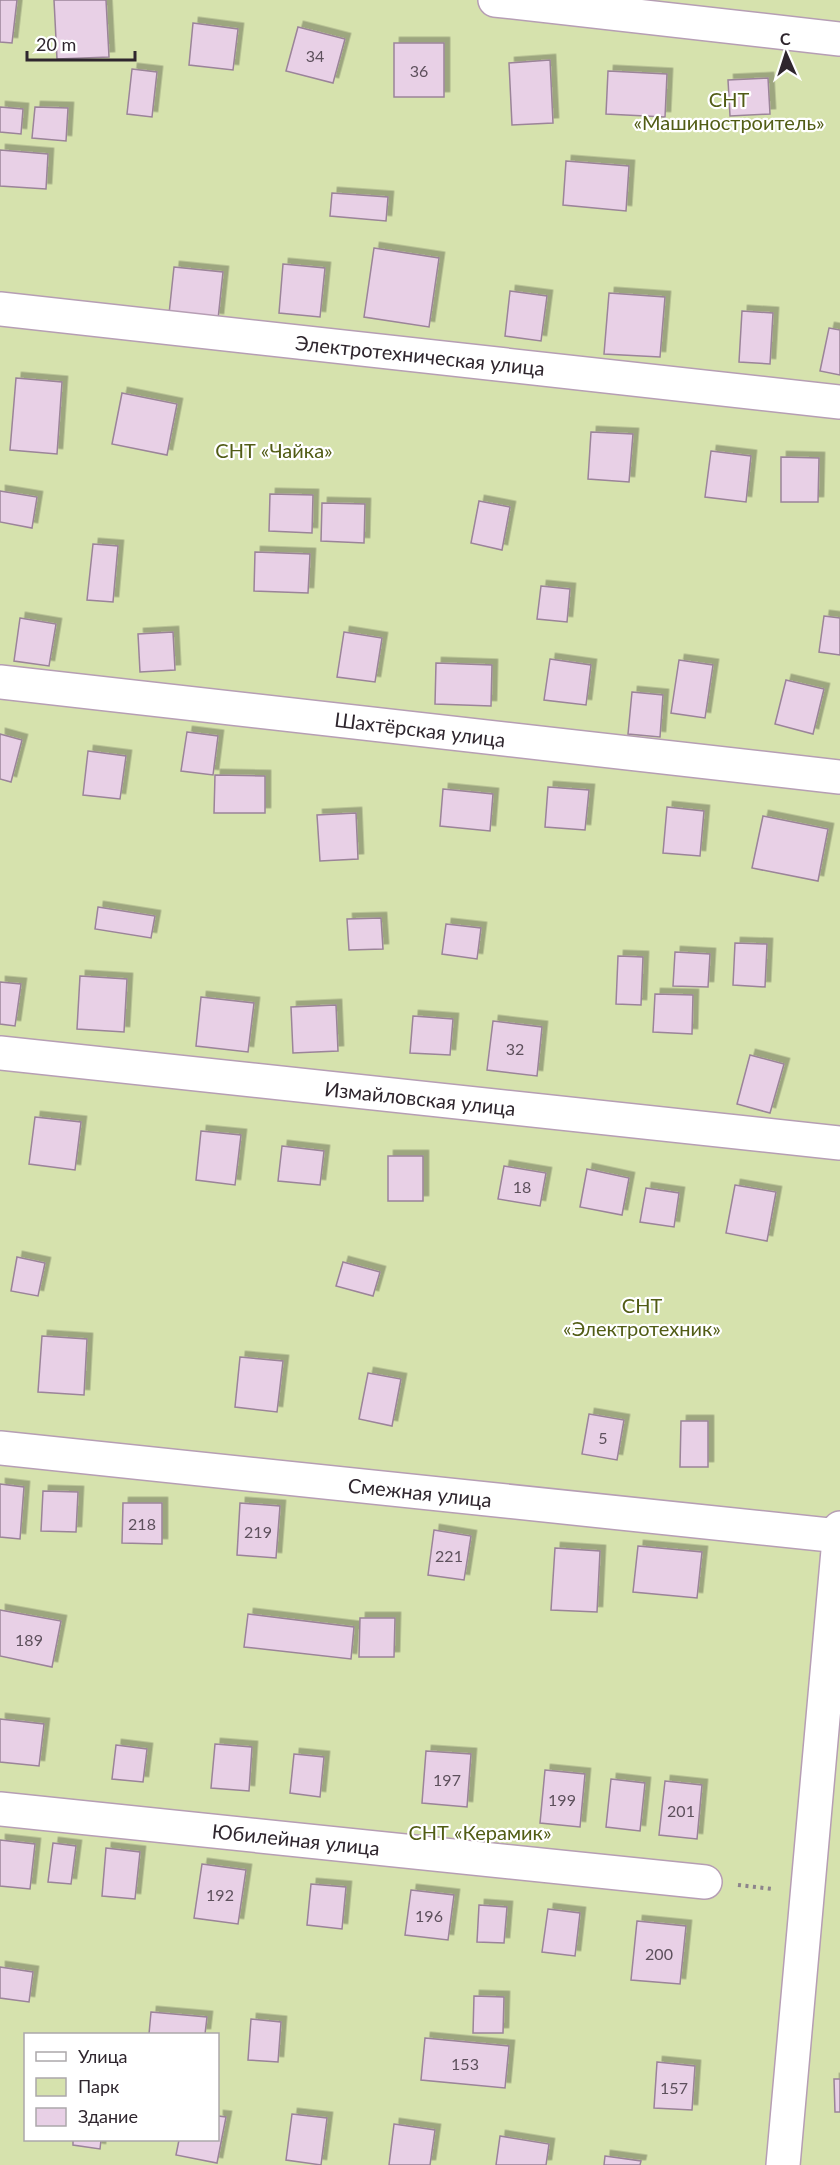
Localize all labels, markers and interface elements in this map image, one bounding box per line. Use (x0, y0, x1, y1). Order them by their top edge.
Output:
scale bar (27, 24, 135, 62)
north arrow (756, 24, 816, 84)
text: С (779, 29, 791, 48)
text: 20 m (36, 33, 76, 55)
house number: 34 (306, 46, 324, 65)
house number: 36 (410, 61, 428, 80)
park label: СНТ «Машиностроитель» (633, 87, 825, 134)
street label: Электротехническая улица (294, 330, 546, 380)
park label: СНТ «Чайка» (215, 438, 333, 462)
street label: Шахтёрская улица (333, 707, 507, 751)
house number: 32 (506, 1039, 524, 1058)
street label: Измайловская улица (323, 1076, 517, 1120)
house number: 18 (513, 1177, 531, 1196)
park label: СНТ «Электротехник» (563, 1293, 721, 1340)
house number: 5 (598, 1428, 608, 1447)
street label: Смежная улица (347, 1473, 493, 1511)
house number: 218 (128, 1514, 156, 1533)
house number: 219 (244, 1522, 272, 1541)
house number: 221 (435, 1546, 463, 1565)
house number: 189 (15, 1630, 43, 1649)
house number: 197 (433, 1770, 461, 1789)
house number: 199 (548, 1790, 576, 1809)
house number: 201 (667, 1801, 695, 1820)
street label: Юбилейная улица (211, 1818, 381, 1860)
park label: СНТ «Керамик» (408, 1820, 552, 1844)
house number: 192 (206, 1885, 234, 1904)
house number: 196 (415, 1906, 443, 1925)
house number: 200 (645, 1944, 673, 1963)
legend (24, 2033, 219, 2141)
text: Улица (78, 2045, 128, 2067)
house number: 153 (451, 2054, 479, 2073)
text: Парк (78, 2075, 120, 2097)
house number: 157 (660, 2078, 688, 2097)
text: Здание (78, 2105, 138, 2127)

